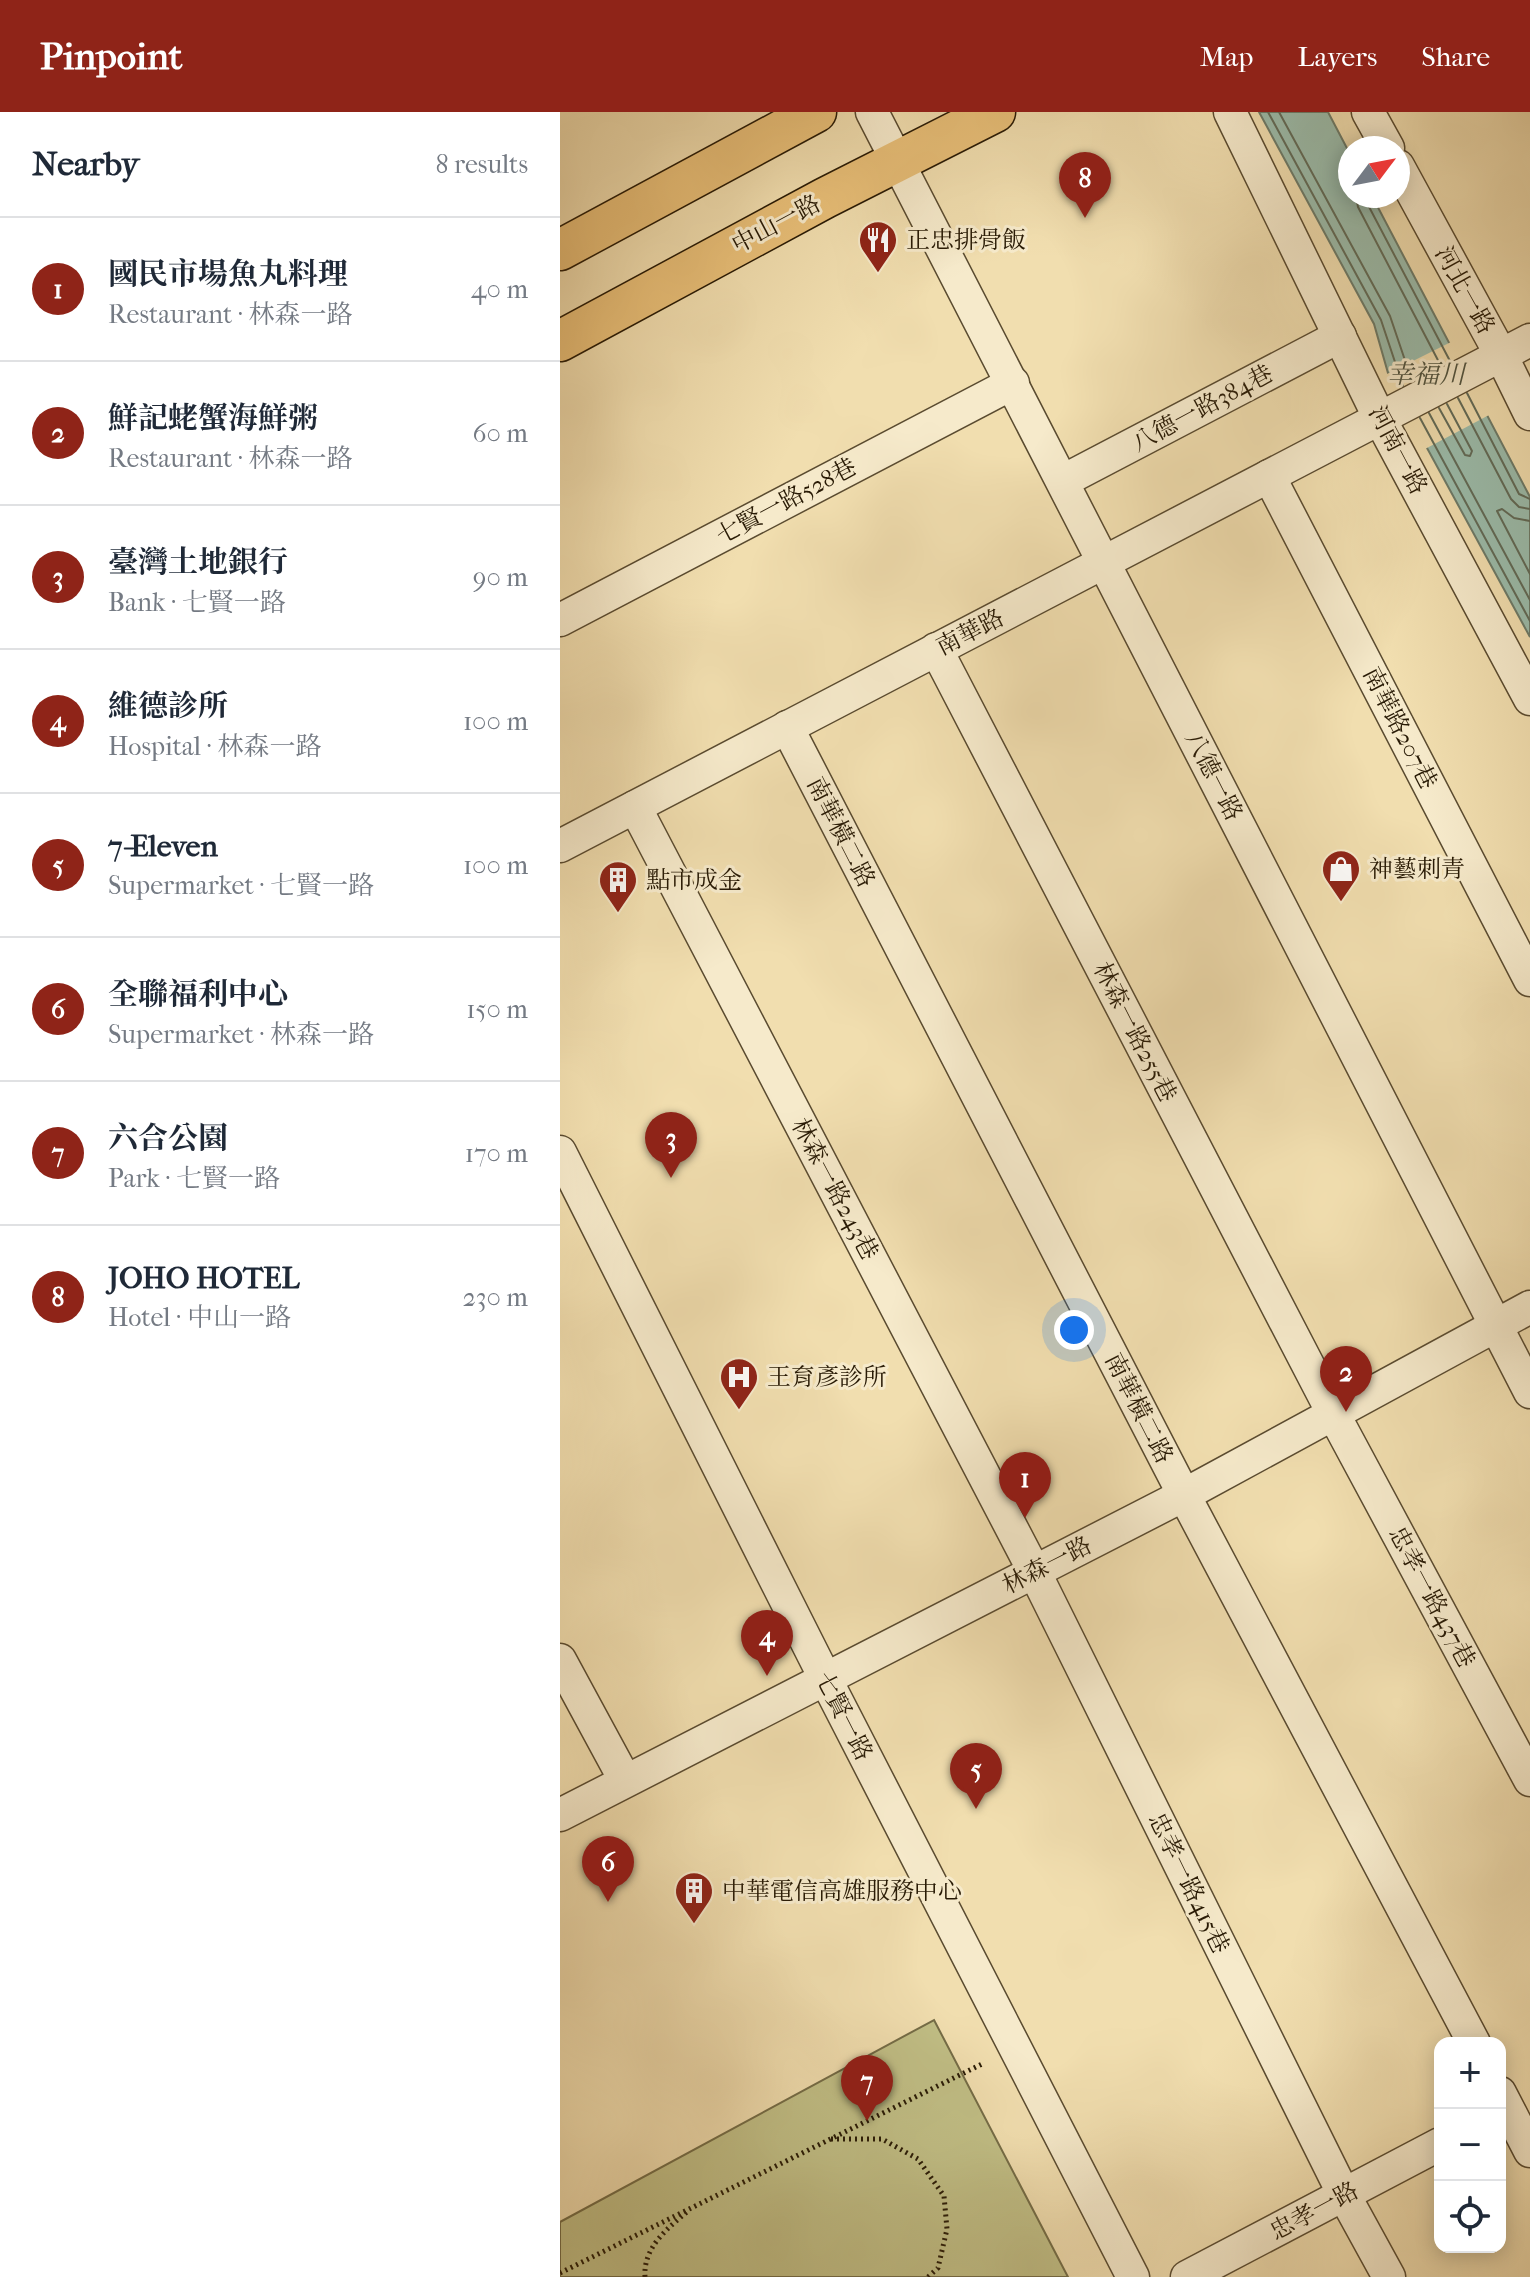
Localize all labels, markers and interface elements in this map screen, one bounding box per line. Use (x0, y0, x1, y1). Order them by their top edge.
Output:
text: Pinpoint (40, 34, 182, 79)
text: Map (1200, 40, 1253, 73)
text: Layers (1297, 40, 1377, 73)
text: Share (1421, 40, 1490, 73)
north arrow (1338, 136, 1410, 208)
text: Nearby (32, 144, 139, 184)
text: 8 results (435, 149, 528, 180)
pin: 8 (1059, 152, 1111, 218)
street label: 中山一路 (727, 189, 825, 259)
restaurant icon: 正忠排骨飯 (857, 219, 899, 274)
place label: 正忠排骨飯 (906, 226, 1026, 254)
street label: 河北一路 (1429, 241, 1501, 339)
text: 國民市場魚丸料理 (108, 257, 348, 292)
text: 1 (53, 274, 63, 305)
text: 40 m (471, 274, 528, 305)
text: Restaurant · 林森一路 (108, 299, 353, 330)
street label: 八德一路384巷 (1127, 359, 1277, 457)
water label: 幸福川 (1387, 359, 1468, 390)
text: 鮮記蛯蟹海鮮粥 (108, 401, 318, 436)
street label: 河南一路 (1363, 401, 1433, 499)
text: 2 (51, 418, 65, 449)
text: 60 m (472, 418, 528, 449)
text: Restaurant · 林森一路 (108, 443, 353, 474)
street label: 七賢一路528巷 (711, 452, 861, 550)
text: 臺灣土地銀行 (108, 545, 288, 580)
text: 3 (53, 562, 63, 593)
text: 90 m (473, 562, 528, 593)
text: Bank · 七賢一路 (108, 587, 286, 618)
street label: 南華路 (932, 603, 1008, 661)
street label: 南華路207巷 (1357, 662, 1443, 794)
text: 維德診所 (108, 689, 228, 724)
text: 4 (50, 706, 66, 737)
text: 100 m (463, 706, 528, 737)
street label: 八德一路 (1180, 727, 1248, 825)
text: Hospital · 林森一路 (108, 731, 321, 762)
street label: 南華橫二路 (801, 772, 881, 892)
text: 7-Eleven (108, 829, 218, 864)
shop icon: 神藝刺青 (1320, 848, 1362, 903)
text: 5 (52, 850, 64, 881)
text: 100 m (463, 850, 528, 881)
place label: 神藝刺青 (1369, 855, 1465, 883)
building icon: 點市成金 (597, 859, 639, 914)
place label: 點市成金 (646, 866, 742, 894)
text: Supermarket · 七賢一路 (108, 870, 374, 901)
street label: 林森一路255巷 (1088, 957, 1182, 1107)
text: 全聯福利中心 (108, 977, 288, 1012)
text: 6 (51, 994, 65, 1025)
text: 150 m (466, 994, 528, 1025)
text: Supermarket · 林森一路 (108, 1019, 374, 1050)
pin: 3 (645, 1112, 697, 1178)
street label: 林森一路243巷 (786, 1113, 884, 1265)
text: 六合公園 (108, 1121, 228, 1156)
text: 7 (52, 1138, 64, 1169)
text: 170 m (465, 1138, 528, 1169)
text: Park · 七賢一路 (108, 1163, 280, 1194)
text: JOHO HOTEL (108, 1261, 300, 1296)
text: 8 (51, 1282, 65, 1313)
text: 230 m (462, 1282, 528, 1313)
text: Hotel · 中山一路 (108, 1302, 291, 1333)
your location (1054, 1310, 1094, 1350)
pin: 2 (1320, 1346, 1372, 1412)
street label: 南華橫二路 (1099, 1348, 1179, 1468)
hospital icon: 王育彥診所 (718, 1356, 760, 1411)
place label: 王育彥診所 (767, 1363, 887, 1391)
pin: 1 (999, 1452, 1051, 1518)
street label: 忠孝一路437巷 (1383, 1522, 1481, 1672)
street label: 林森一路 (998, 1531, 1096, 1599)
pin: 4 (741, 1610, 793, 1676)
street label: 七賢一路 (810, 1667, 878, 1765)
pin: 5 (950, 1743, 1002, 1809)
street label: 忠孝一路415巷 (1143, 1808, 1235, 1958)
pin: 6 (582, 1836, 634, 1902)
building icon: 中華電信高雄服務中心 (673, 1870, 715, 1925)
place label: 中華電信高雄服務中心 (722, 1877, 962, 1905)
map controls (1434, 2037, 1506, 2253)
button: + (1434, 2037, 1506, 2109)
pin: 7 (841, 2055, 893, 2121)
button: − (1434, 2109, 1506, 2181)
street label: 忠孝一路 (1265, 2176, 1363, 2246)
button: locate (1434, 2181, 1506, 2253)

